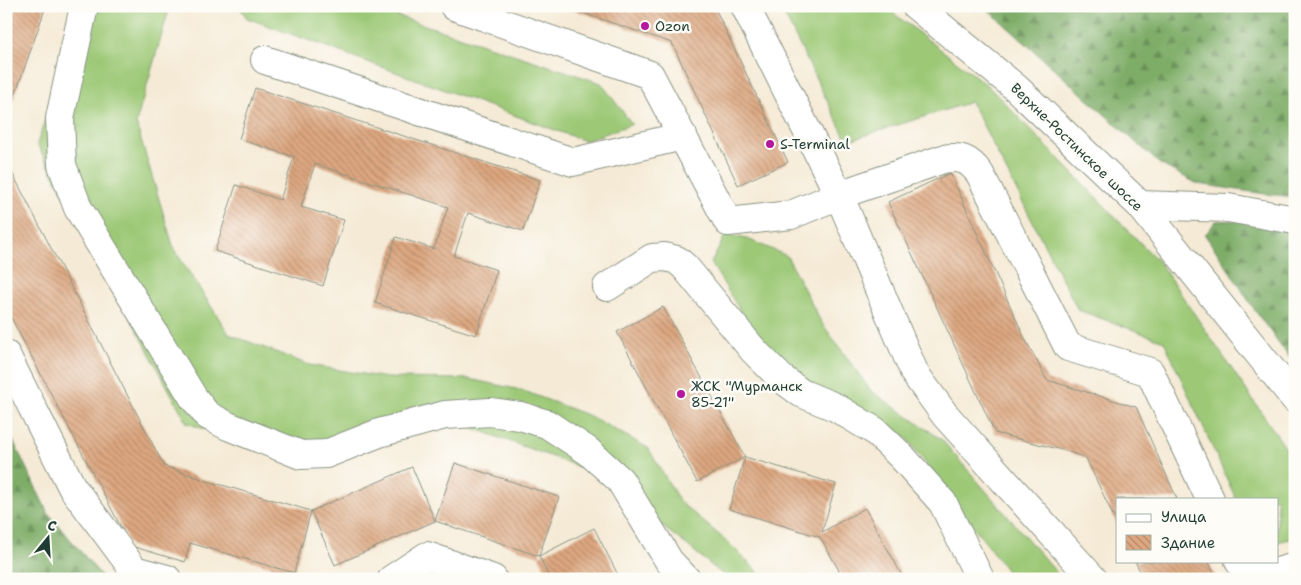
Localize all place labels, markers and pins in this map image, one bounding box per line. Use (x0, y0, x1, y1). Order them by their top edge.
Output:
place label: Ozon (655, 17, 690, 35)
marker: Ozon (639, 20, 651, 32)
place label: S-Terminal (780, 135, 850, 153)
marker: S-Terminal (764, 138, 776, 150)
place label: ЖСК "Мурманск 85-21" (691, 377, 803, 411)
marker: ЖСК "Мурманск 85-21" (675, 388, 687, 400)

